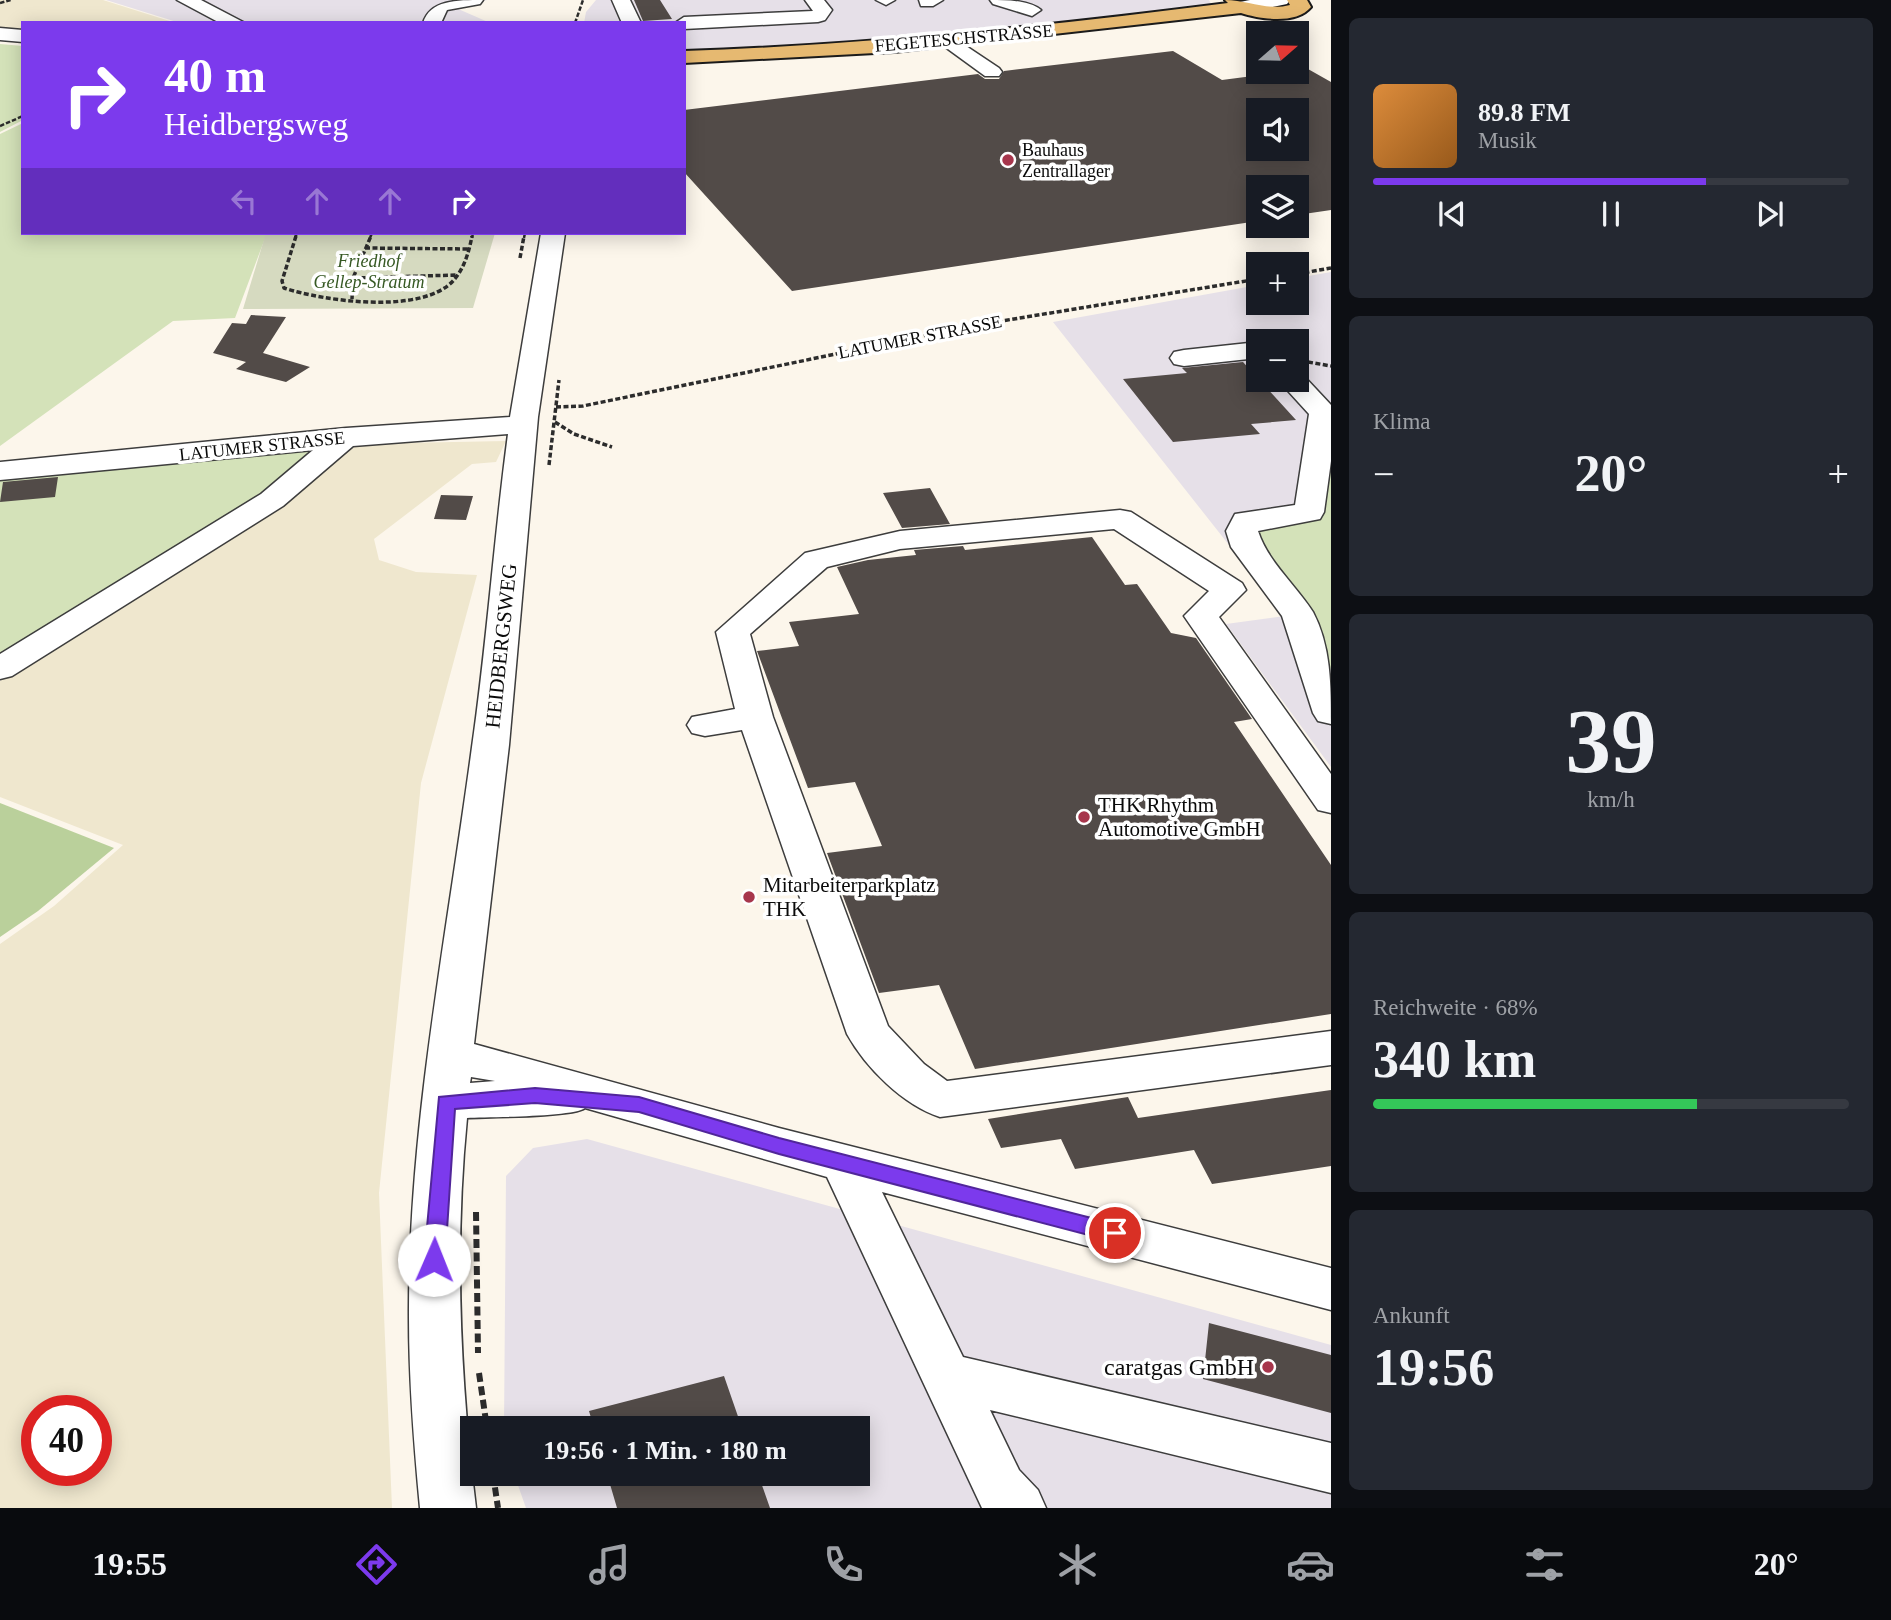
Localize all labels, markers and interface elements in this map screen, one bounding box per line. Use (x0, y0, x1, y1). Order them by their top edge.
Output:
street label: FEGETESCHSTRASSE (874, 20, 1054, 56)
north arrow (1246, 21, 1309, 84)
map controls (1246, 21, 1309, 392)
text: 40 m (164, 48, 266, 103)
icon: right (49, 49, 140, 140)
button: sound (1246, 98, 1309, 161)
text: 89.8 FM (1478, 98, 1570, 127)
text: Heidbergsweg (164, 106, 348, 142)
text: Musik (1478, 128, 1537, 153)
place label: Bauhaus Zentrallager (1022, 140, 1110, 181)
marker: Bauhaus Zentrallager (1000, 152, 1016, 168)
button: layers (1246, 175, 1309, 238)
icon: left (225, 182, 263, 220)
icon: ahead (298, 182, 336, 220)
icon: ahead (371, 182, 409, 220)
icon: right (444, 182, 482, 220)
icon: previous (1433, 195, 1471, 233)
icon: pause (1592, 195, 1630, 233)
icon: next (1751, 195, 1789, 233)
park label: Friedhof Gellep-Stratum (314, 251, 424, 292)
button: + (1246, 252, 1309, 315)
street label: LATUMER STRASSE (836, 311, 1004, 363)
button: − (1246, 329, 1309, 392)
text: Klima (1373, 409, 1431, 434)
street label: LATUMER STRASSE (178, 427, 346, 465)
text: 20° (1575, 445, 1647, 502)
text: − (1373, 453, 1394, 495)
text: + (1828, 453, 1849, 495)
street label: HEIDBERGSWEG (480, 562, 522, 730)
text: 39 (1566, 691, 1657, 792)
text: km/h (1587, 787, 1635, 812)
place label: THK Rhythm Automotive GmbH (1098, 793, 1261, 841)
marker: THK Rhythm Automotive GmbH (1076, 809, 1092, 825)
place label: Mitarbeiterparkplatz THK (763, 873, 936, 921)
marker: Mitarbeiterparkplatz THK (741, 889, 757, 905)
text: Reichweite · 68% (1373, 995, 1538, 1020)
text: 340 km (1373, 1031, 1536, 1088)
pin (1085, 1203, 1145, 1263)
icon: arrive (1096, 1214, 1134, 1252)
position arrow (397, 1223, 471, 1297)
text: Ankunft (1373, 1303, 1450, 1328)
text: 19:56 (1373, 1339, 1494, 1396)
place label: caratgas GmbH (1104, 1354, 1254, 1380)
marker: caratgas GmbH (1260, 1359, 1276, 1375)
speed limit sign: 40 (21, 1395, 112, 1486)
text: 19:56 · 1 Min. · 180 m (543, 1436, 787, 1465)
icon: directions (352, 1540, 401, 1589)
icon: music (585, 1540, 634, 1589)
icon: phone (819, 1540, 868, 1589)
icon: climate (1053, 1540, 1102, 1589)
icon: car (1286, 1540, 1335, 1589)
icon: filters (1520, 1540, 1569, 1589)
text: 19:55 (92, 1546, 167, 1582)
text: 20° (1754, 1546, 1799, 1582)

